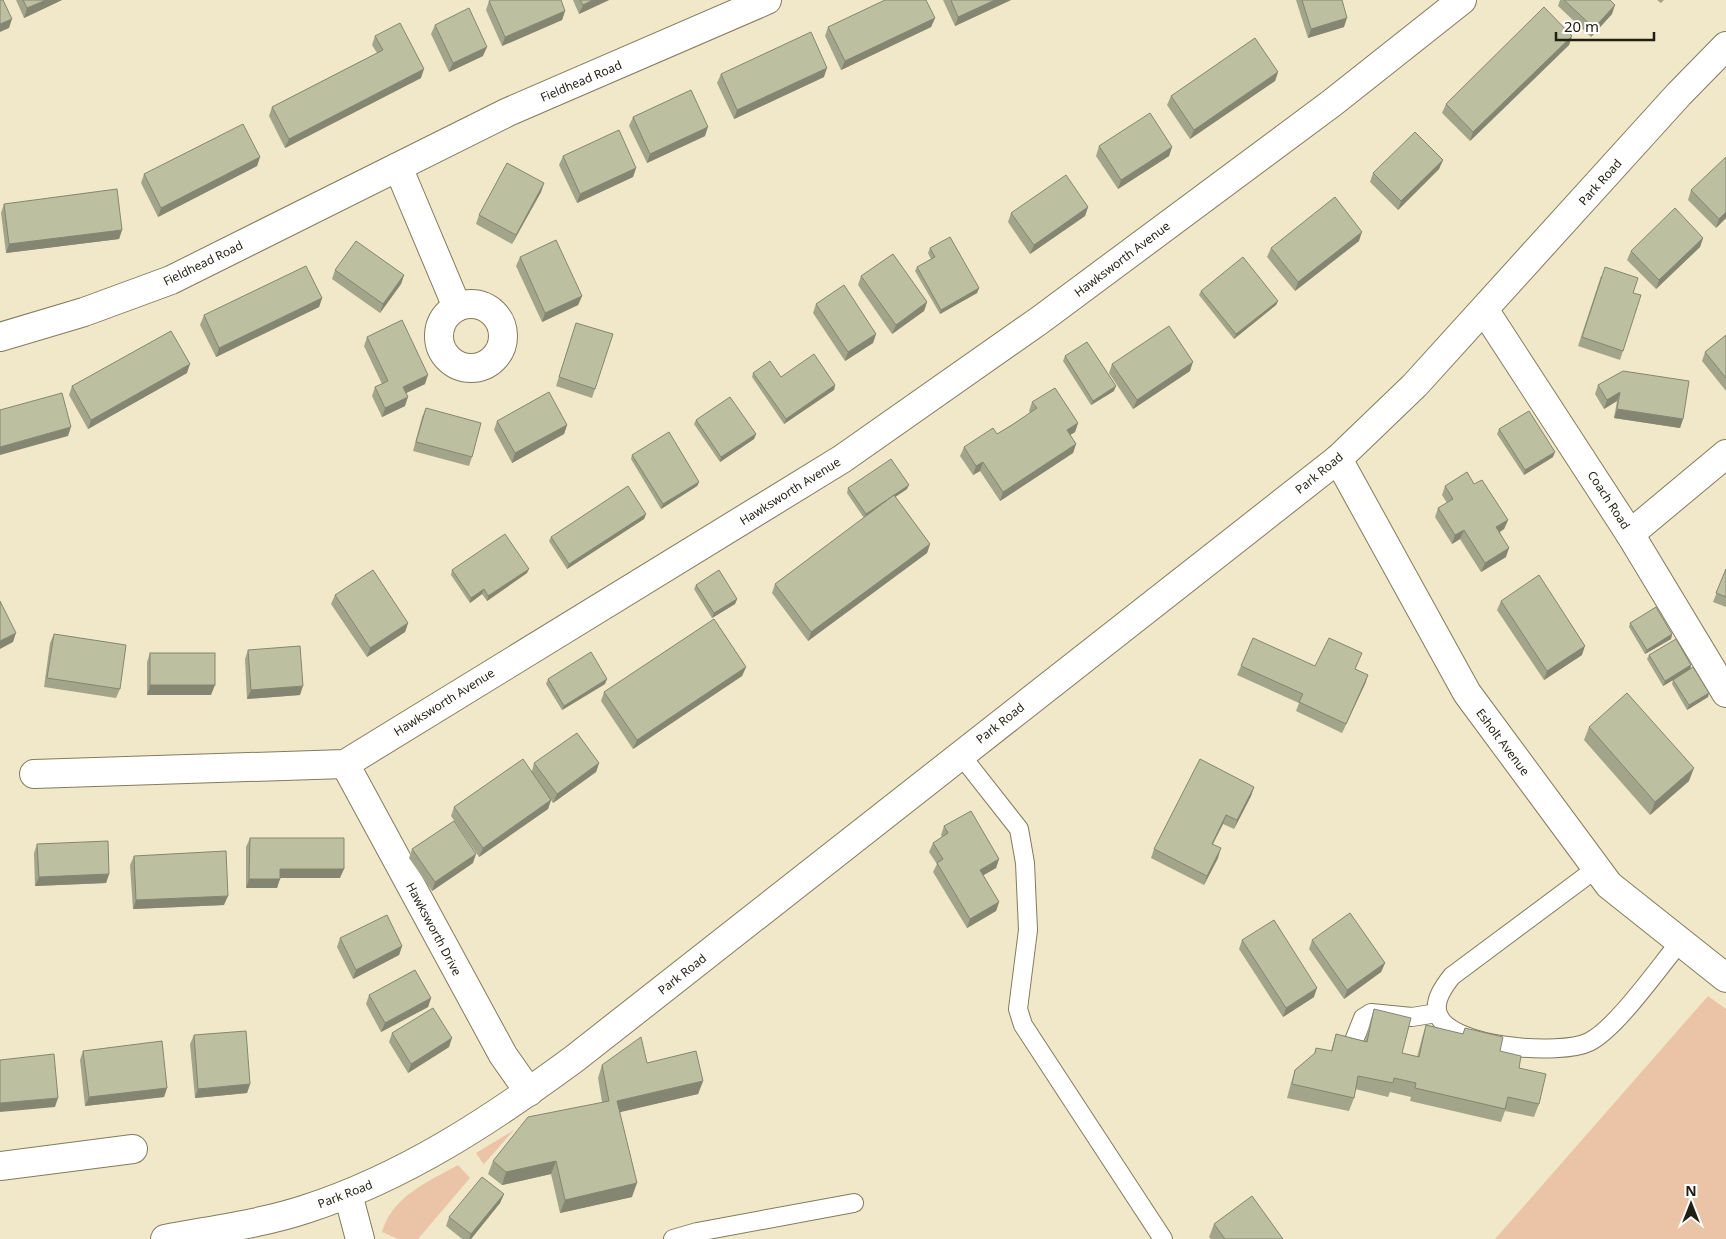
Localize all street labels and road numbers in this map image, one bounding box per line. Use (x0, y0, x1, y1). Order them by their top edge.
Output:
street label: Fieldhead Road (538, 56, 624, 106)
street label: Park Road (1575, 155, 1625, 209)
street label: Hawksworth Avenue (1071, 217, 1174, 301)
street label: Fieldhead Road (160, 236, 246, 290)
street label: Park Road (1291, 448, 1347, 498)
street label: Hawksworth Avenue (736, 453, 844, 529)
street label: Coach Road (1584, 467, 1634, 533)
street label: Hawksworth Avenue (390, 664, 498, 740)
street label: Park Road (972, 699, 1028, 747)
street label: Esholt Avenue (1472, 705, 1534, 779)
street label: Hawksworth Drive (402, 879, 466, 979)
street label: Park Road (654, 950, 710, 998)
street label: Park Road (315, 1176, 375, 1212)

